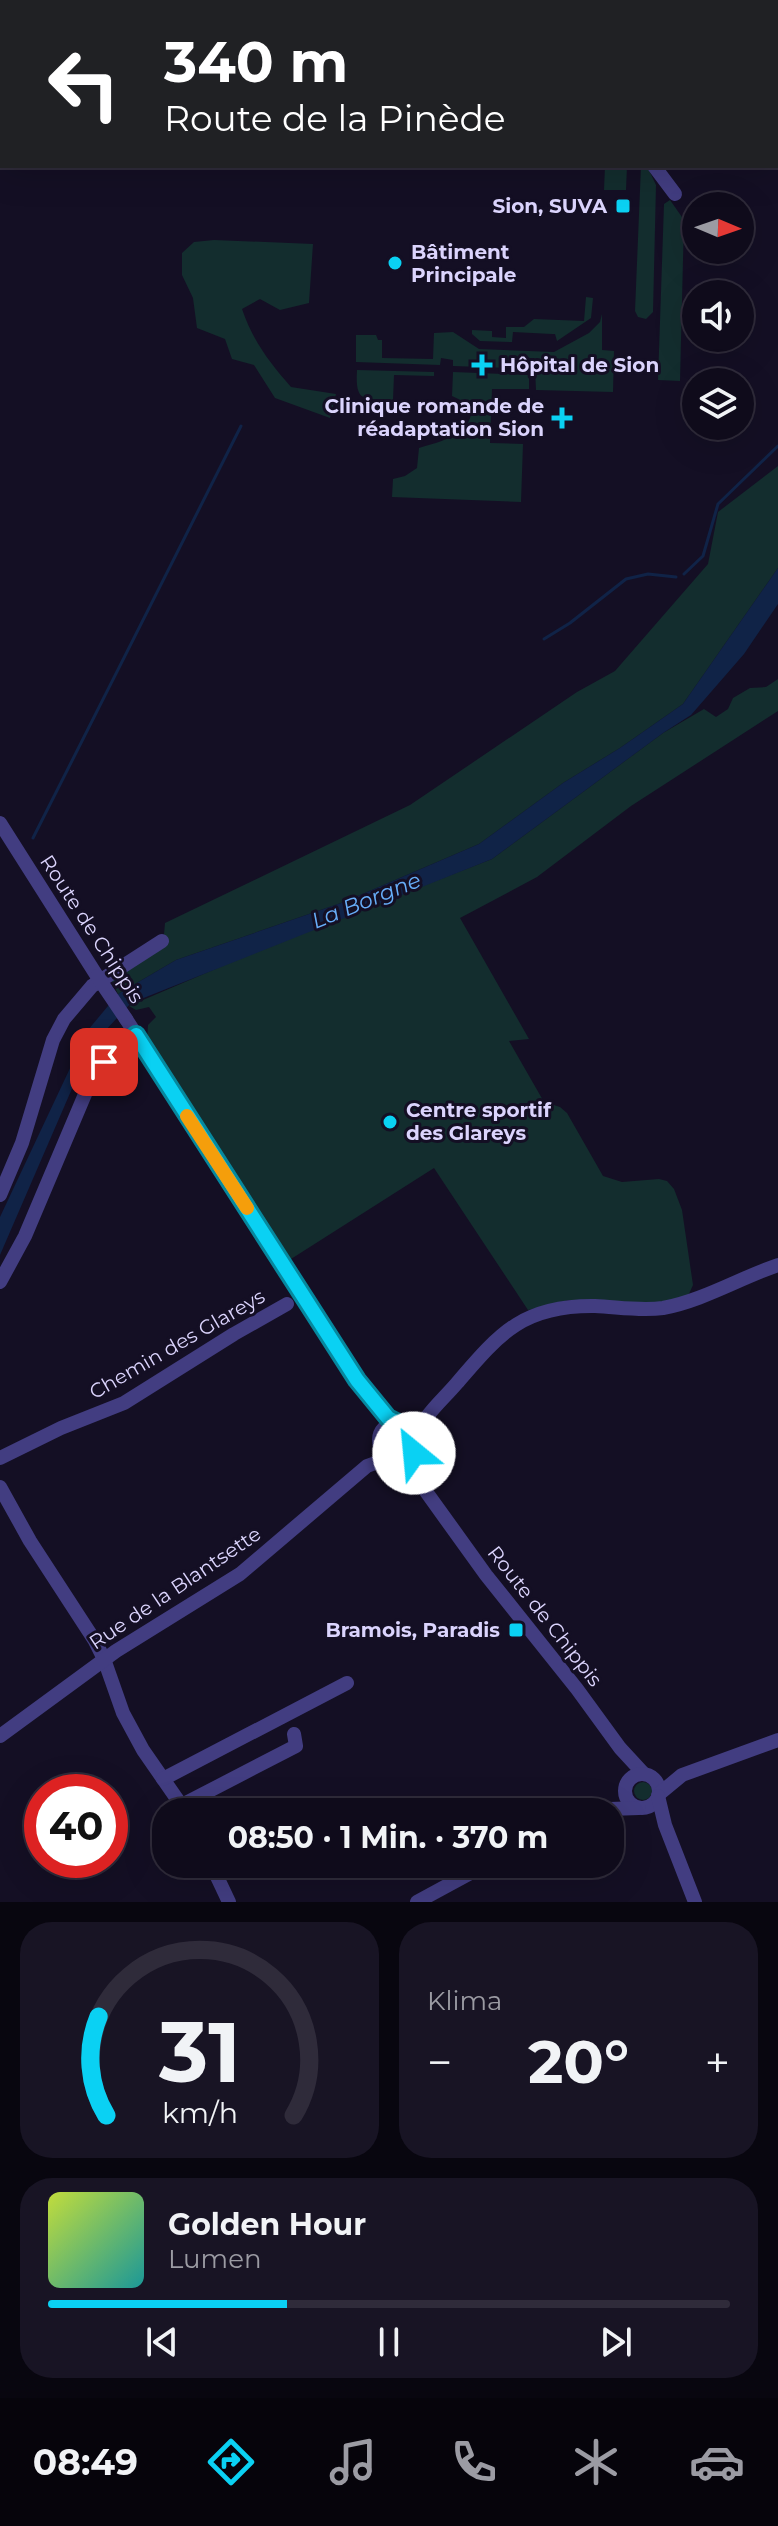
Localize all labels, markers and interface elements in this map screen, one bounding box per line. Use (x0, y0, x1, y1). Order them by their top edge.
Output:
text: 340 m (164, 28, 348, 96)
icon: left (32, 32, 136, 136)
text: Route de la Pinède (164, 96, 506, 140)
north arrow (682, 192, 754, 264)
map controls (682, 192, 754, 440)
place label: Sion, SUVA (492, 194, 608, 218)
marker: Sion, SUVA (614, 197, 632, 215)
place label: Bâtiment Principale (411, 240, 516, 287)
marker: Bâtiment Principale (386, 254, 404, 272)
button: sound (682, 280, 754, 352)
place label: Hôpital de Sion (500, 353, 659, 377)
marker: Hôpital de Sion (471, 354, 493, 376)
button: layers (682, 368, 754, 440)
place label: Clinique romande de réadaptation Sion (324, 394, 544, 441)
marker: Clinique romande de réadaptation Sion (551, 407, 573, 429)
street label: Route de Chippis (35, 850, 149, 1008)
water label: La Borgne (308, 866, 425, 935)
pin (70, 1028, 138, 1096)
icon: arrive (82, 1040, 126, 1084)
place label: Centre sportif des Glareys (406, 1098, 552, 1145)
marker: Centre sportif des Glareys (381, 1113, 399, 1131)
street label: Chemin des Glareys (85, 1284, 269, 1404)
position arrow (372, 1411, 456, 1495)
street label: Rue de la Blantsette (85, 1522, 265, 1654)
street label: Route de Chippis (483, 1541, 607, 1691)
place label: Bramois, Paradis (325, 1618, 500, 1642)
marker: Bramois, Paradis (507, 1621, 525, 1639)
speed limit sign: 40 (24, 1774, 128, 1878)
text: 08:50 · 1 Min. · 370 m (228, 1819, 548, 1856)
text: Klima (427, 1985, 502, 2017)
text: 31 (158, 2001, 240, 2103)
text: 20° (528, 2025, 629, 2098)
text: − (427, 2035, 452, 2089)
text: + (705, 2035, 730, 2089)
text: km/h (161, 2095, 238, 2130)
text: Golden Hour (168, 2206, 366, 2243)
text: Lumen (168, 2243, 261, 2275)
icon: previous (140, 2320, 184, 2364)
icon: pause (367, 2320, 411, 2364)
icon: next (594, 2320, 638, 2364)
icon: directions (203, 2434, 259, 2490)
icon: music (325, 2434, 381, 2490)
icon: phone (446, 2434, 502, 2490)
icon: climate (568, 2434, 624, 2490)
icon: car (689, 2434, 745, 2490)
text: 08:49 (33, 2440, 138, 2484)

